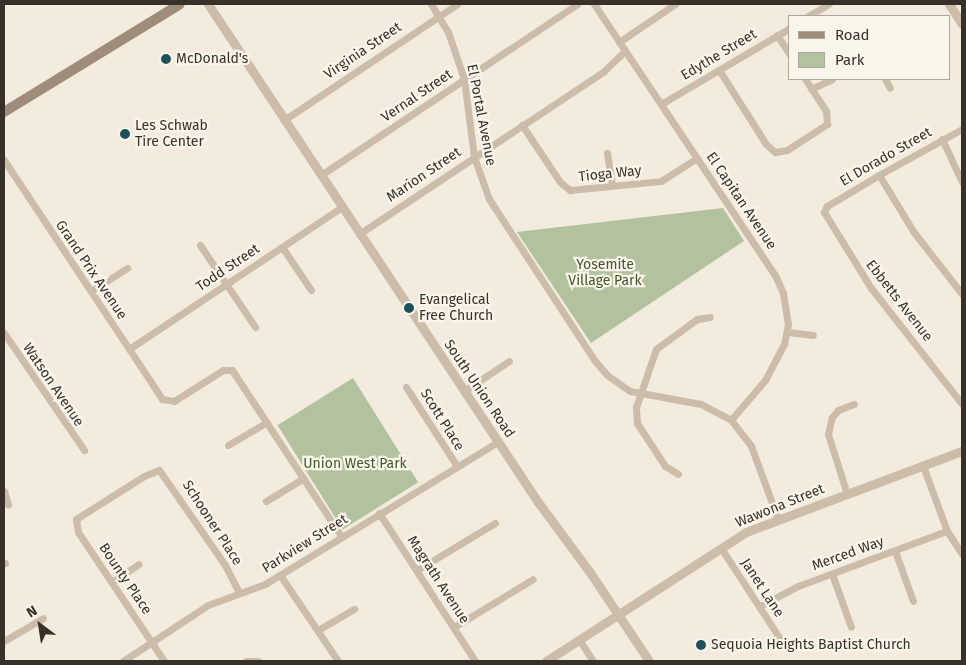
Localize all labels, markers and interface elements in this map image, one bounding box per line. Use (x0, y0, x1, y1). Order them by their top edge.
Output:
legend (788, 15, 951, 80)
street label: Virginia Street (321, 19, 405, 83)
street label: Edythe Street (678, 26, 760, 84)
text: Road (835, 26, 870, 44)
place label: McDonald's (176, 51, 248, 67)
text: Park (835, 51, 865, 69)
marker: McDonald's (160, 53, 172, 65)
street label: El Portal Avenue (463, 63, 499, 167)
street label: Vernal Street (378, 66, 456, 126)
place label: Les Schwab Tire Center (135, 118, 208, 150)
street label: El Dorado Street (837, 124, 935, 190)
marker: Les Schwab Tire Center (119, 128, 131, 140)
street label: Marion Street (384, 144, 464, 206)
street label: El Capitan Avenue (702, 149, 780, 253)
street label: Tioga Way (578, 162, 642, 186)
street label: Grand Prix Avenue (52, 217, 130, 323)
street label: Todd Street (193, 241, 263, 295)
park label: Yosemite Village Park (568, 257, 642, 290)
street label: Ebbetts Avenue (862, 257, 936, 345)
place label: Evangelical Free Church (419, 292, 493, 324)
marker: Evangelical Free Church (403, 302, 415, 314)
street label: South Union Road (440, 337, 518, 441)
street label: Watson Avenue (19, 340, 87, 430)
street label: Scott Place (416, 386, 468, 454)
park label: Union West Park (303, 456, 407, 472)
street label: Schooner Place (178, 478, 246, 568)
street label: Wawona Street (733, 481, 827, 531)
street label: Parkview Street (259, 511, 351, 577)
street label: Magrath Avenue (403, 533, 473, 627)
street label: Merced Way (810, 533, 886, 575)
street label: Bounty Place (95, 540, 155, 618)
street label: Janet Lane (737, 555, 787, 621)
north arrow (15, 600, 65, 650)
text: N (24, 602, 40, 621)
place label: Sequoia Heights Baptist Church (711, 637, 911, 653)
marker: Sequoia Heights Baptist Church (695, 639, 707, 651)

